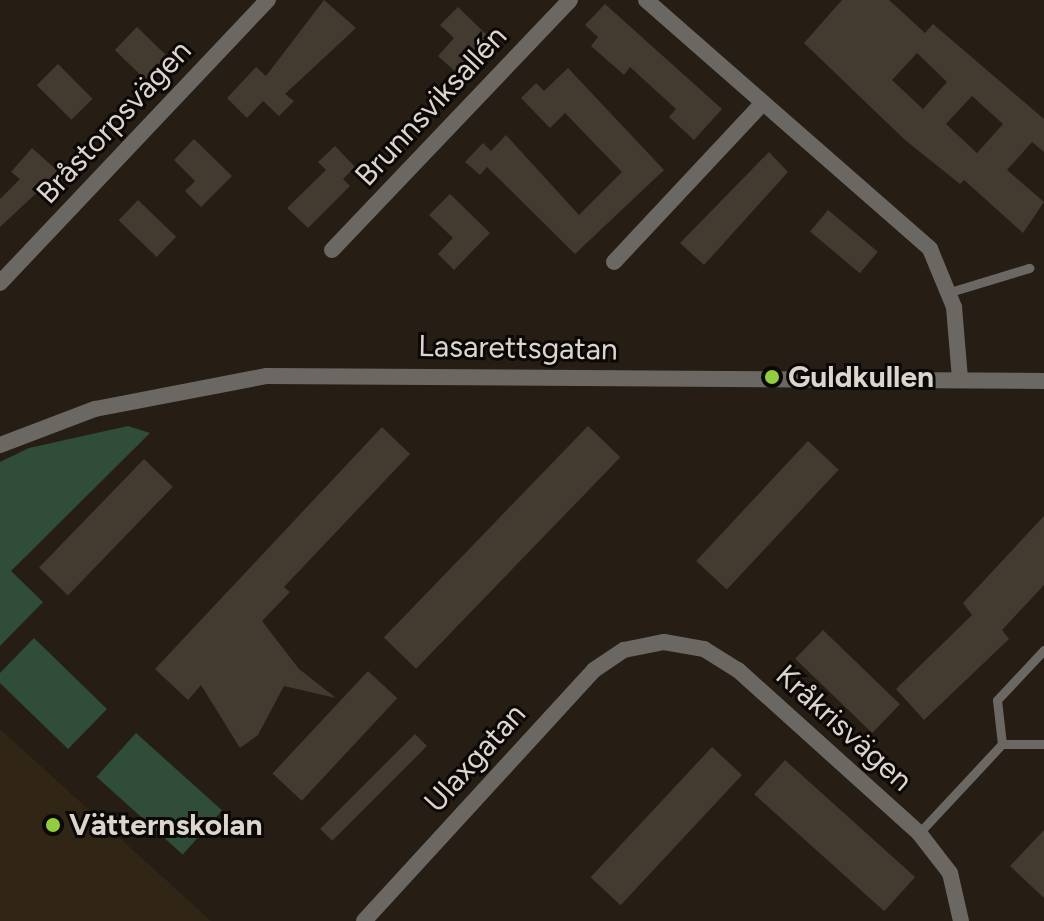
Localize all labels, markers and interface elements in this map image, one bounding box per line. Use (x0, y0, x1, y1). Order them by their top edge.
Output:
street label: Brunnsviksallén (348, 19, 514, 193)
street label: Bråstorpsvägen (29, 33, 199, 211)
street label: Lasarettsgatan (418, 328, 618, 368)
place label: Guldkullen (788, 359, 934, 395)
marker: Guldkullen (763, 368, 781, 386)
street label: Kråkrisvägen (768, 657, 920, 799)
street label: Ulaxgatan (417, 696, 533, 820)
place label: Vätternskolan (69, 807, 263, 843)
marker: Vätternskolan (44, 816, 62, 834)

